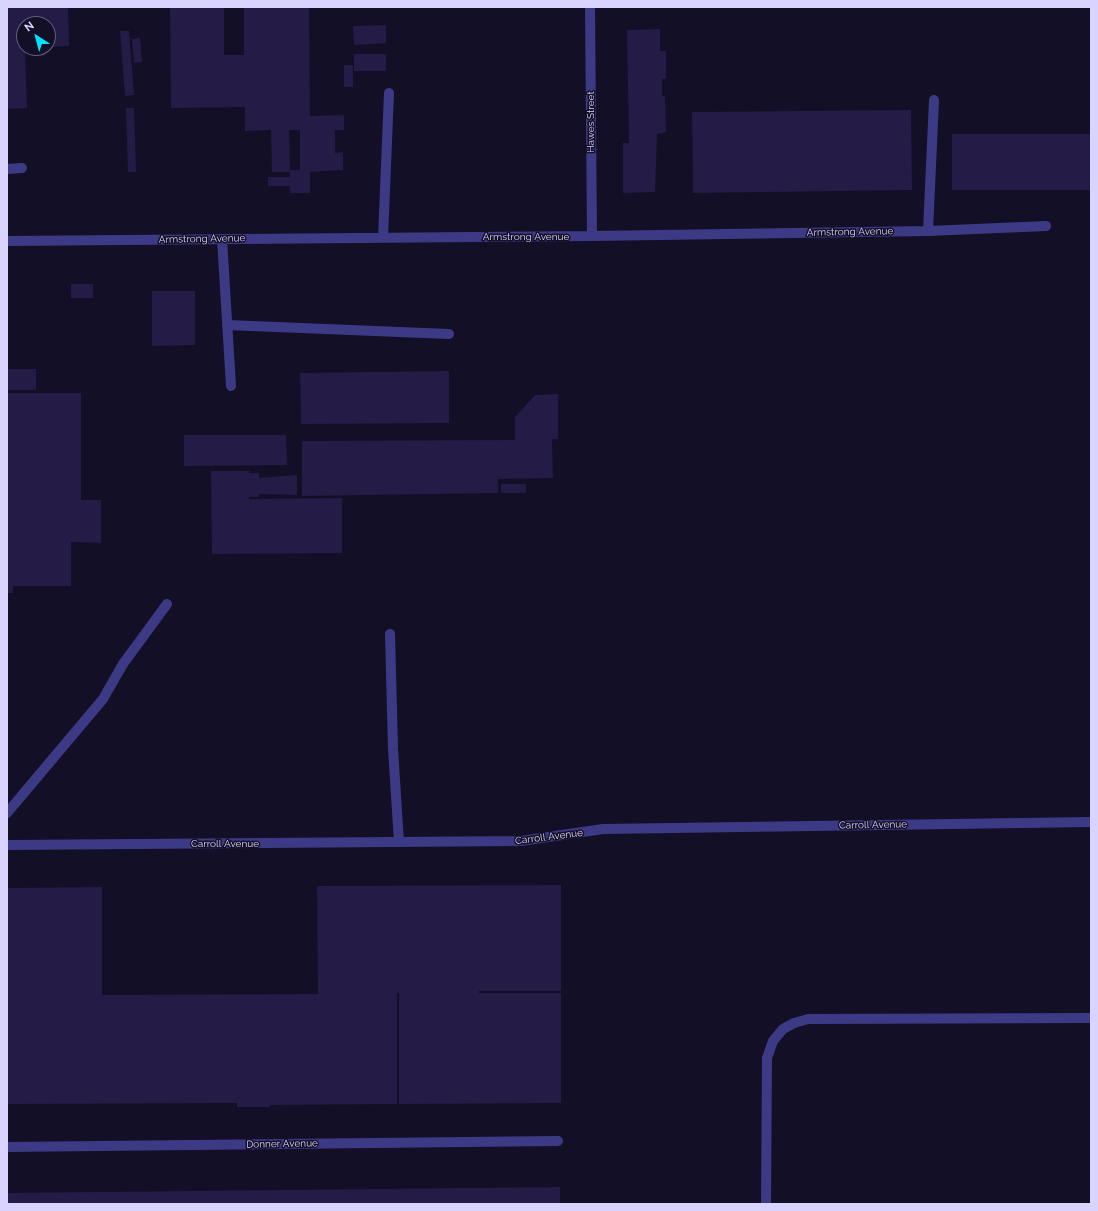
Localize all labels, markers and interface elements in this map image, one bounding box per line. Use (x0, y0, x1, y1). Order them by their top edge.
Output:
north arrow (16, 16, 56, 56)
text: N (22, 19, 36, 34)
street label: Hawes Street (585, 91, 597, 153)
street label: Armstrong Avenue (807, 225, 893, 239)
street label: Armstrong Avenue (483, 231, 569, 243)
street label: Armstrong Avenue (159, 232, 245, 246)
street label: Carroll Avenue (839, 818, 907, 832)
street label: Carroll Avenue (514, 827, 584, 847)
street label: Carroll Avenue (191, 838, 259, 850)
street label: Donner Avenue (246, 1137, 318, 1151)

